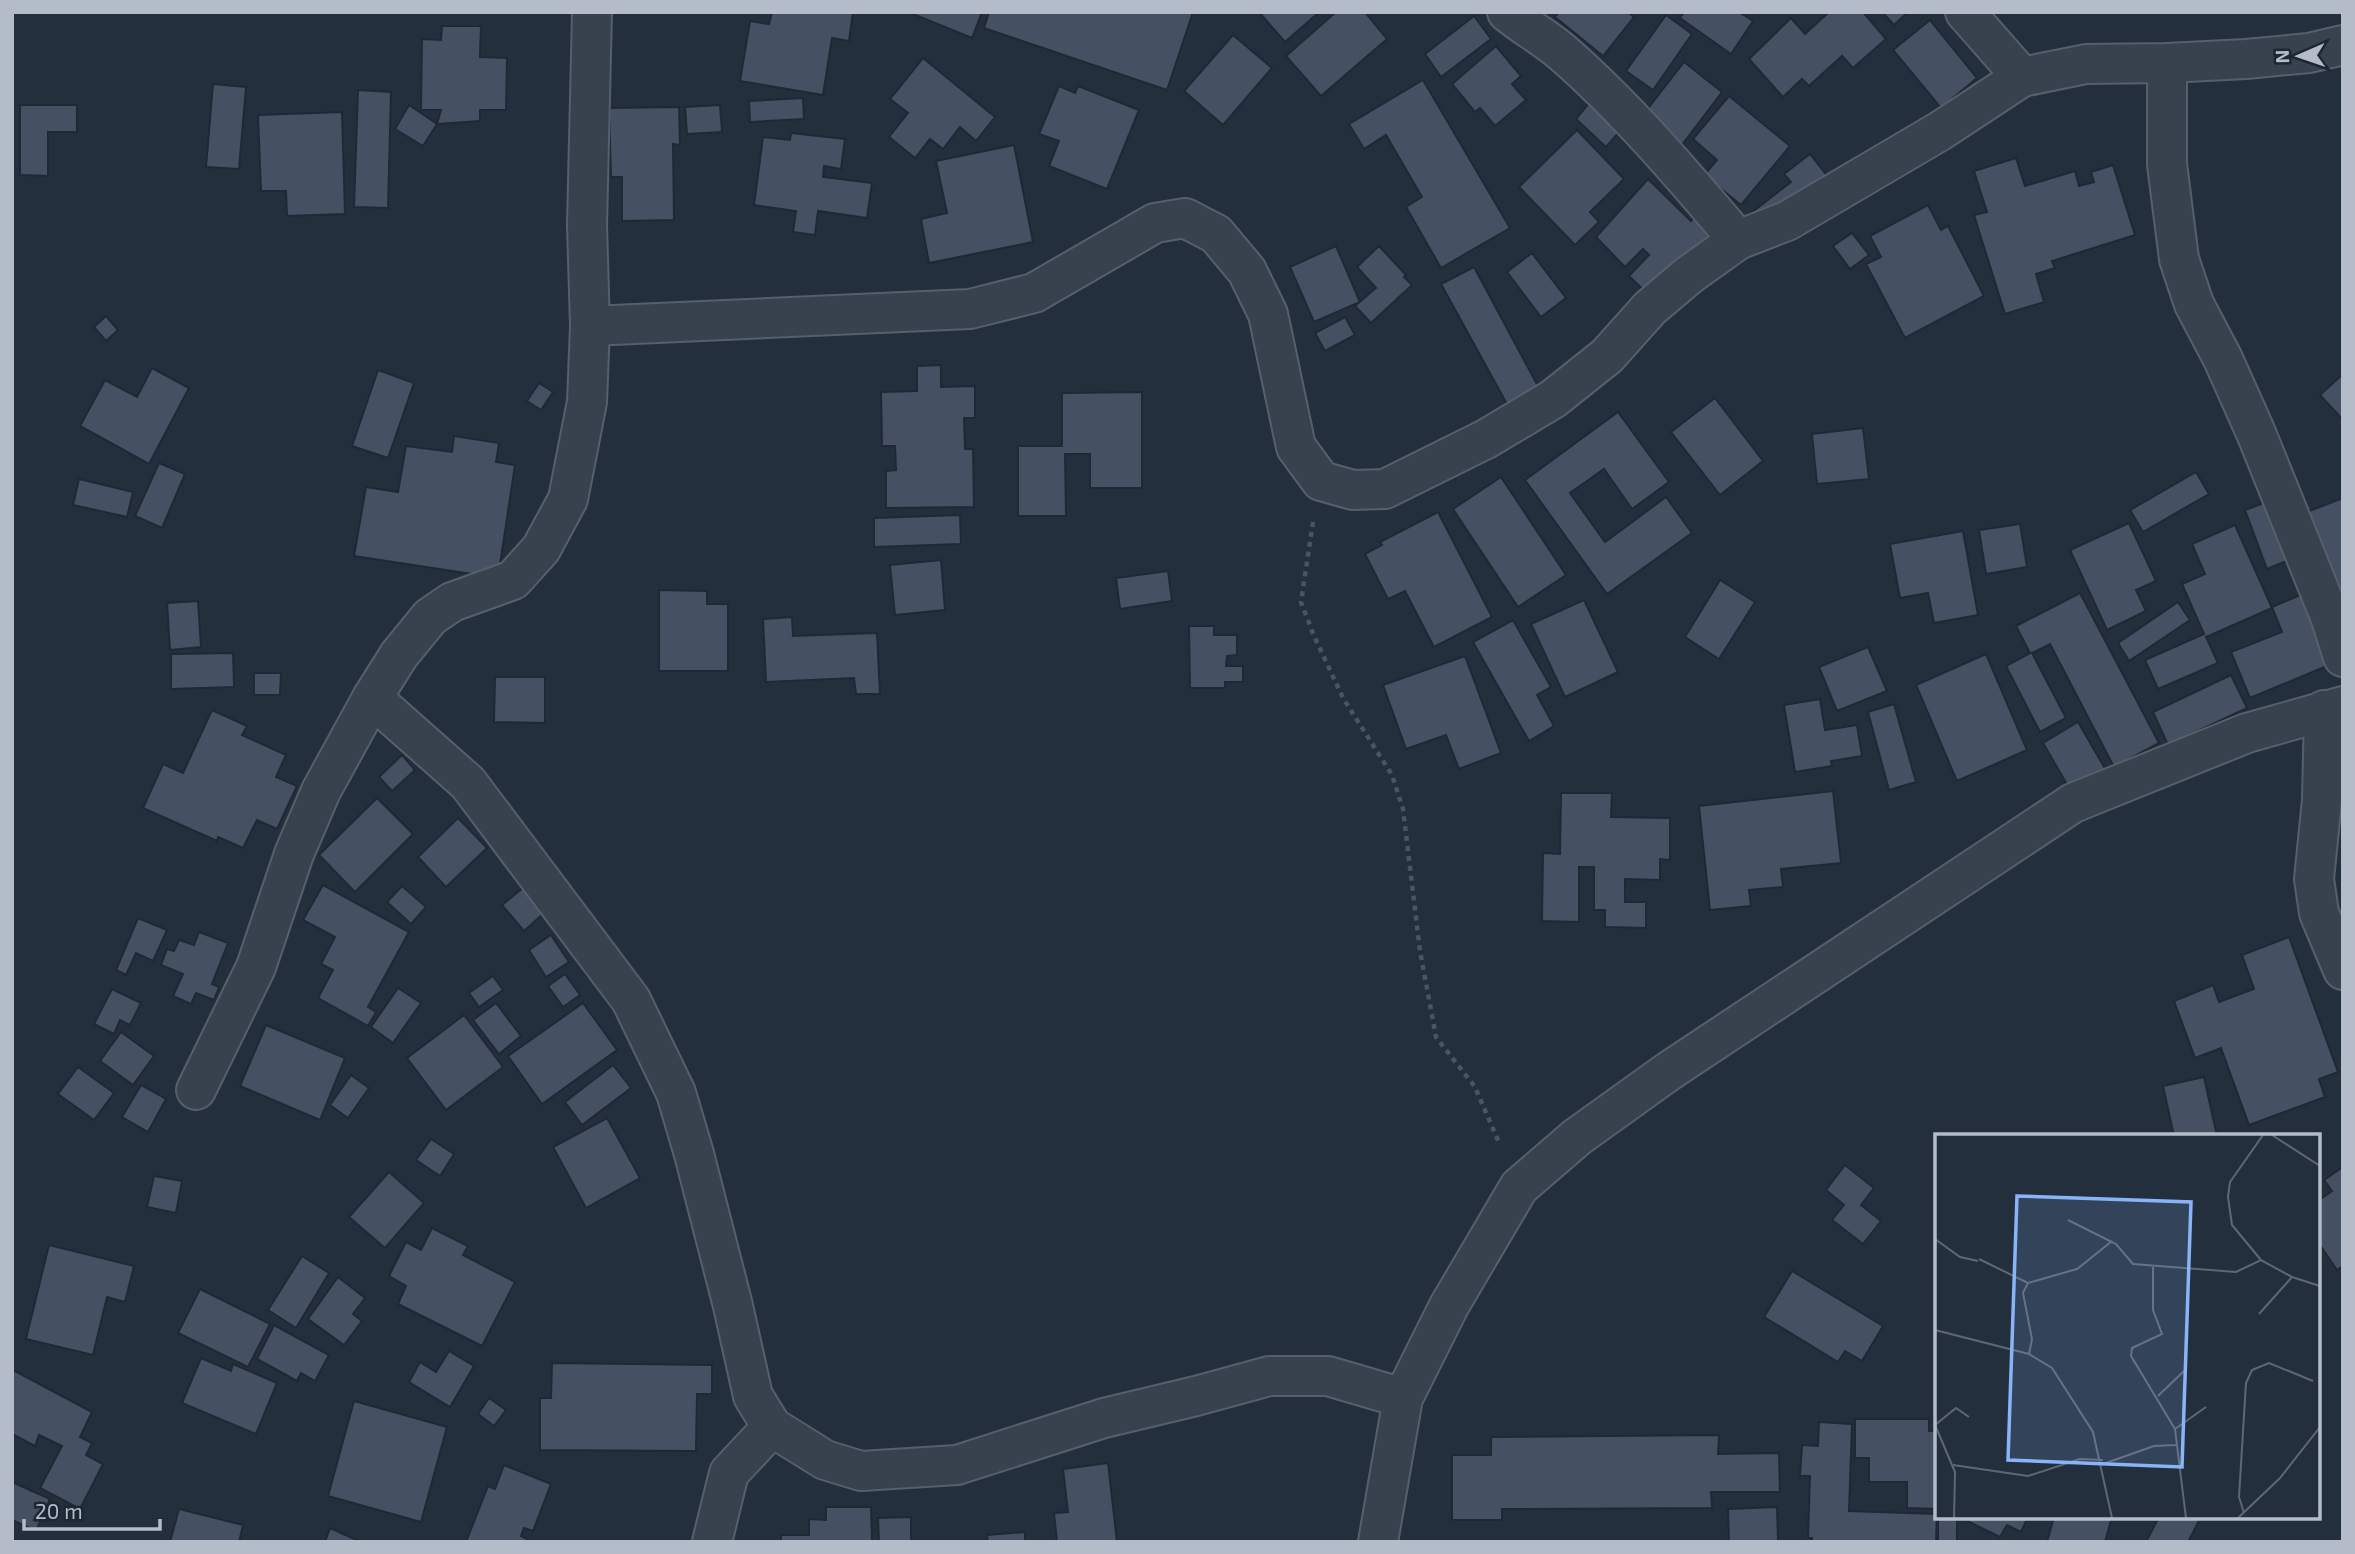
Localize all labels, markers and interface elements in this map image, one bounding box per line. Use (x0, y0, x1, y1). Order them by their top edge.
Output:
north arrow (2264, 21, 2334, 91)
text: N (2270, 49, 2293, 64)
inset map (1935, 1134, 2320, 1519)
scale bar (24, 1488, 161, 1532)
text: 20 m (35, 1498, 83, 1523)

